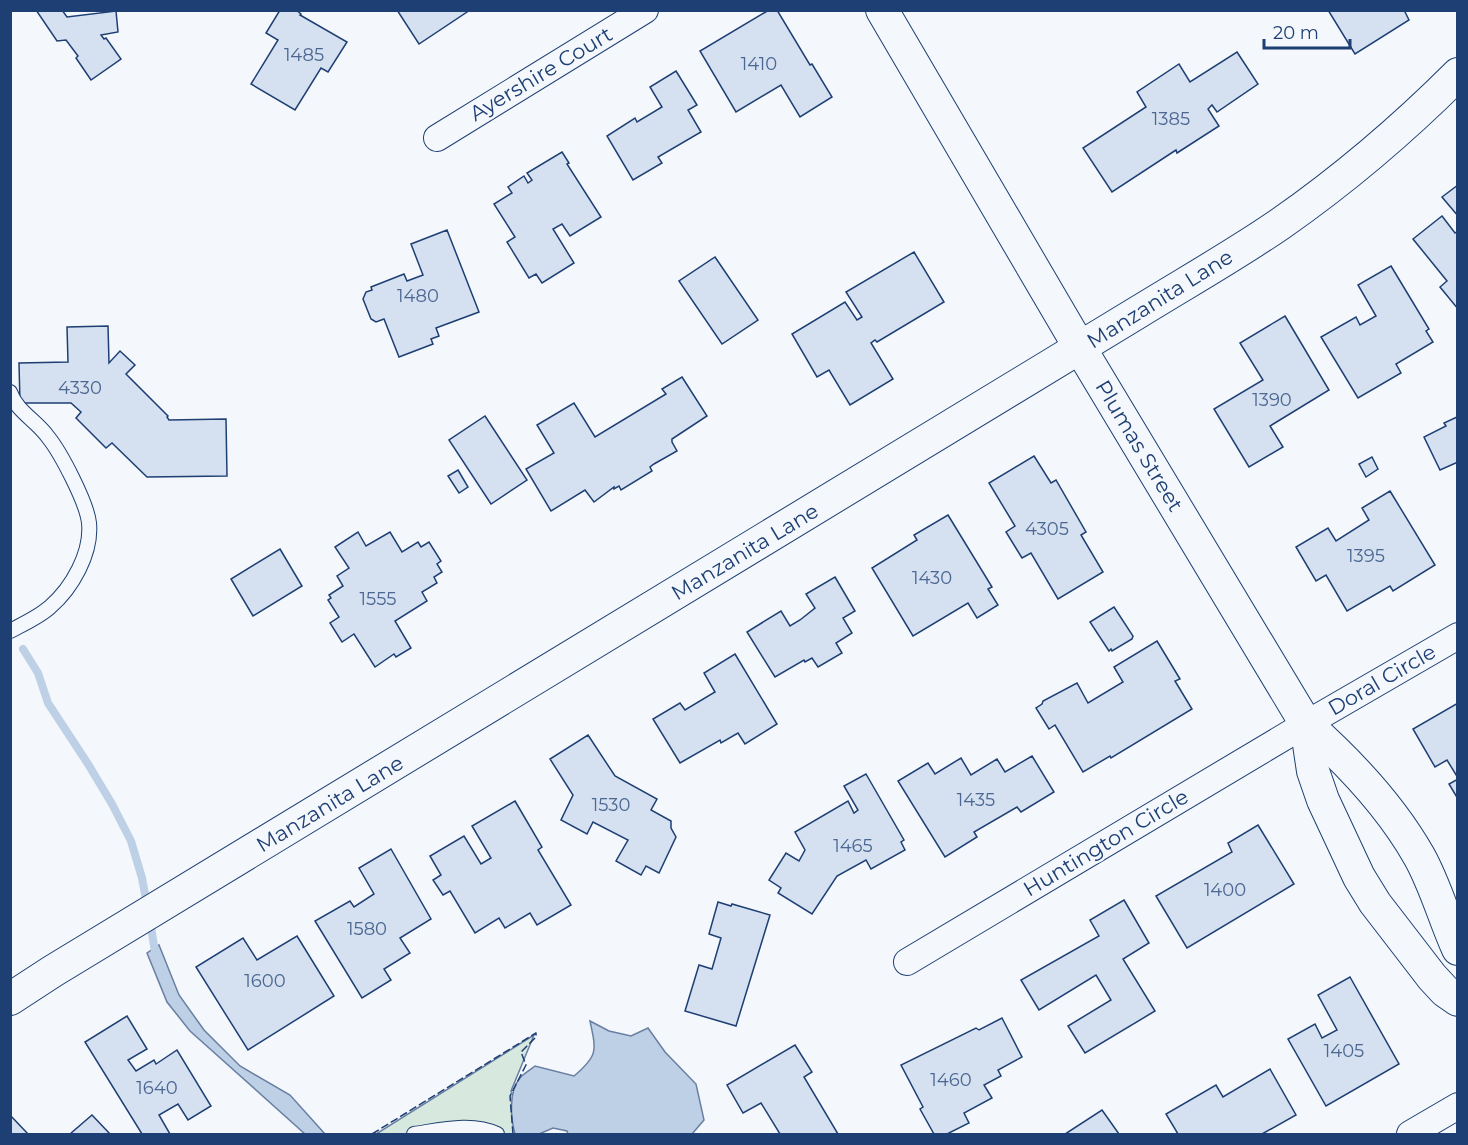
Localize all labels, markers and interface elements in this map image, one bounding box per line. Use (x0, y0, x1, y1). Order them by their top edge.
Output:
scale bar (1264, 12, 1350, 50)
street label: Ayershire Court (465, 21, 617, 126)
text: 20 m (1273, 22, 1319, 44)
house number: 1485 (284, 44, 324, 66)
house number: 1410 (741, 53, 777, 75)
house number: 1385 (1152, 108, 1190, 130)
street label: Manzanita Lane (1082, 244, 1237, 353)
house number: 1480 (397, 285, 439, 307)
street label: Plumas Street (1090, 376, 1188, 516)
house number: 4330 (58, 377, 102, 399)
house number: 1390 (1252, 389, 1292, 411)
street label: Manzanita Lane (667, 498, 823, 605)
house number: 4305 (1025, 518, 1069, 540)
house number: 1395 (1347, 545, 1385, 567)
house number: 1430 (912, 567, 952, 589)
house number: 1555 (360, 588, 396, 610)
street label: Doral Circle (1323, 639, 1440, 720)
street label: Manzanita Lane (252, 750, 408, 857)
street label: Huntington Circle (1019, 783, 1193, 902)
house number: 1435 (957, 789, 995, 811)
house number: 1530 (592, 794, 630, 816)
house number: 1465 (833, 835, 873, 857)
house number: 1400 (1204, 879, 1246, 901)
house number: 1580 (347, 918, 387, 940)
house number: 1600 (244, 970, 286, 992)
house number: 1405 (1324, 1040, 1364, 1062)
house number: 1460 (930, 1069, 972, 1091)
house number: 1640 (136, 1077, 178, 1099)

